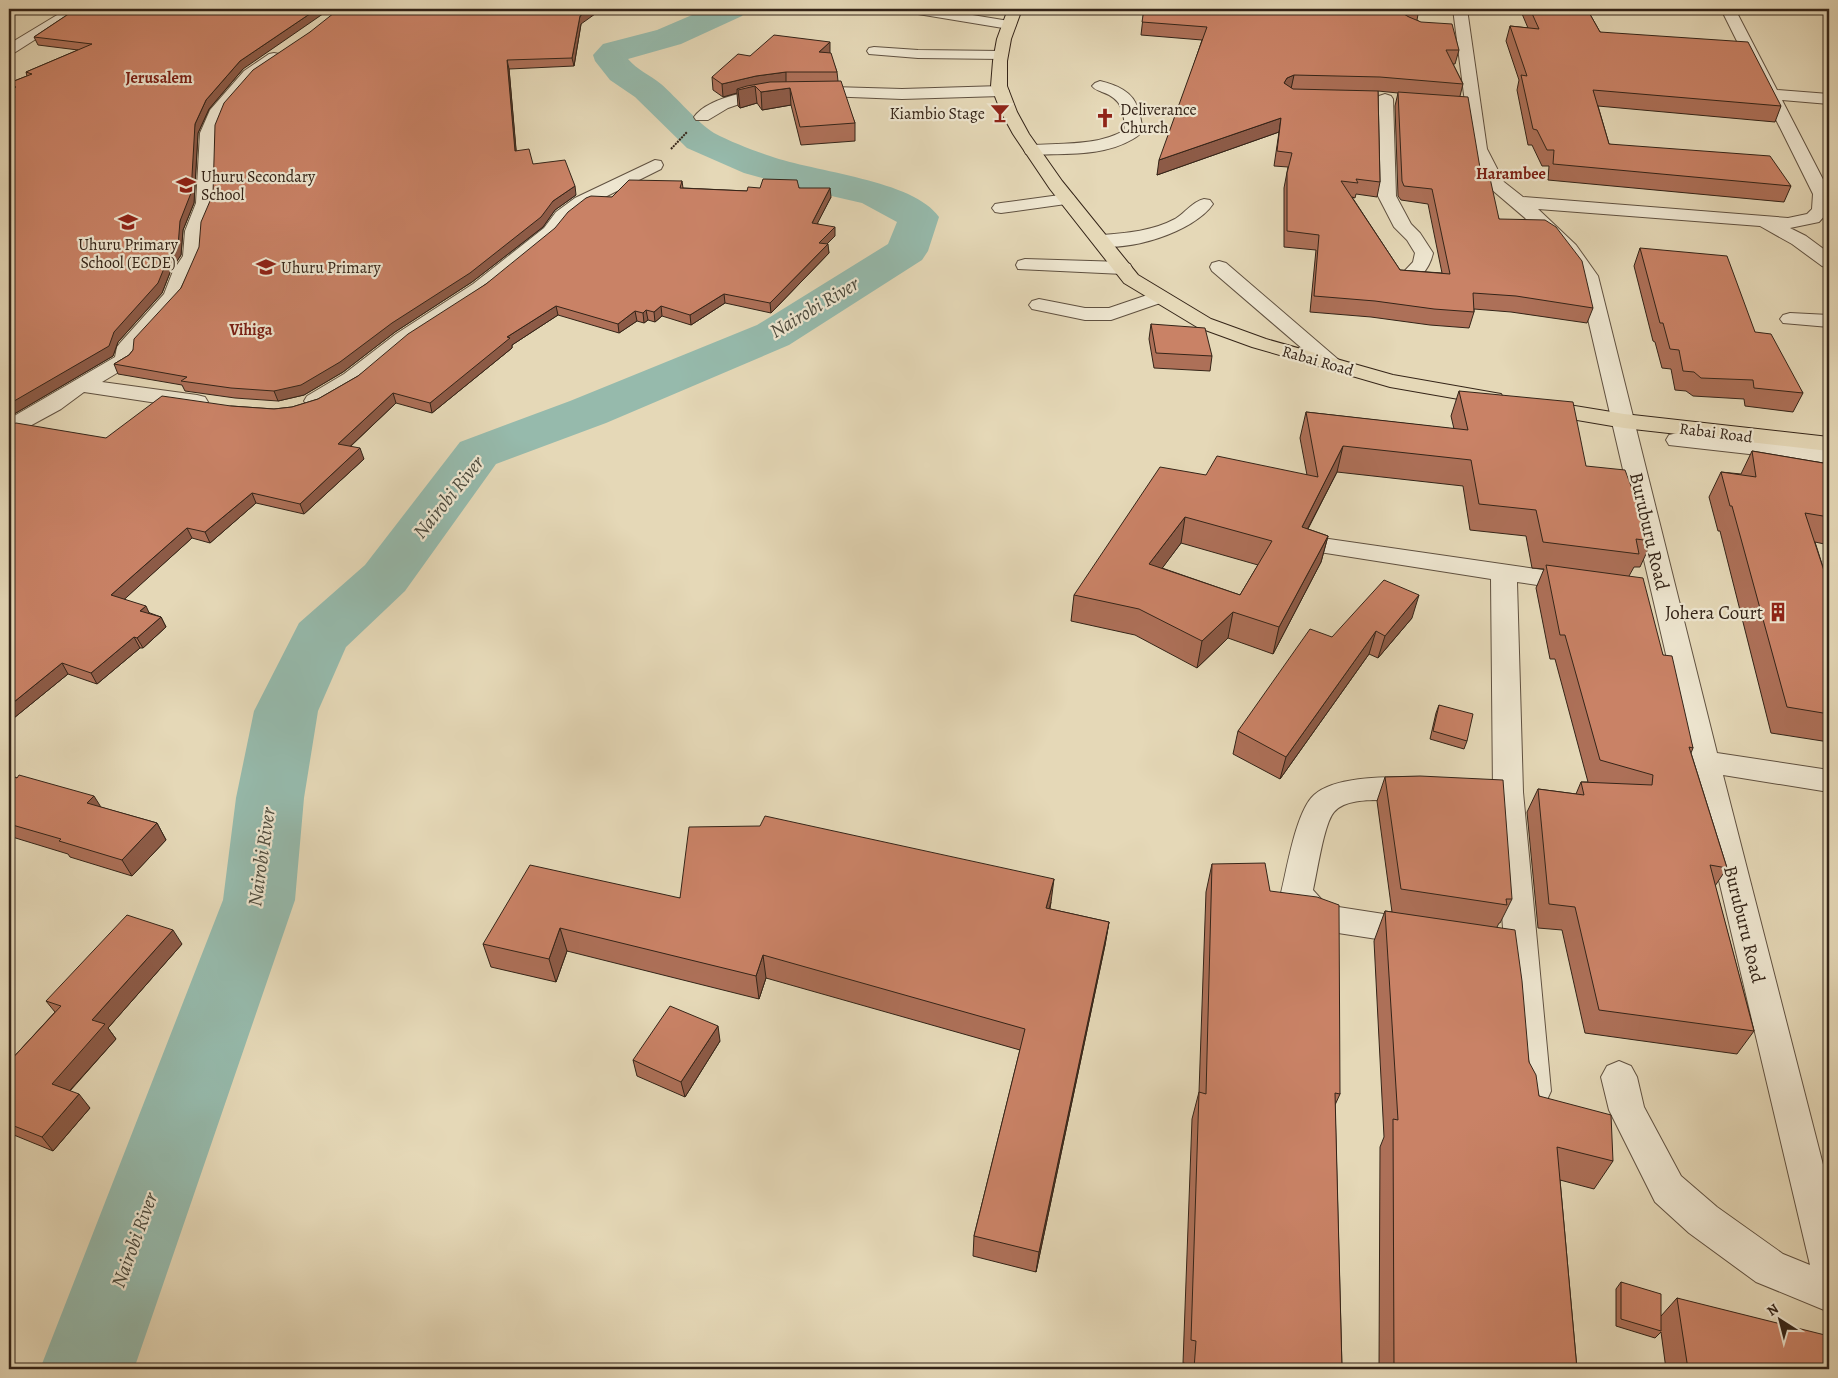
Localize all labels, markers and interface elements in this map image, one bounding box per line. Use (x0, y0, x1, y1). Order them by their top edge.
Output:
district label: Jerusalem (126, 67, 193, 89)
place label: Deliverance Church (1120, 99, 1197, 139)
bar icon: Kiambio Stage (989, 102, 1011, 124)
place label: Kiambio Stage (889, 103, 985, 125)
church icon: Deliverance Church (1094, 107, 1116, 129)
district label: Harambee (1476, 163, 1546, 185)
place label: Uhuru Secondary School (201, 166, 316, 206)
school or university icon: Uhuru Secondary School (175, 174, 197, 196)
school or university icon: Uhuru Primary School (ECDE) (117, 211, 139, 233)
place label: Uhuru Primary School (ECDE) (78, 234, 179, 274)
school or university icon: Uhuru Primary (255, 256, 277, 278)
place label: Uhuru Primary (281, 257, 381, 279)
water label: Nairobi River (765, 270, 865, 345)
district label: Vihiga (229, 319, 273, 341)
street label: Rabai Road (1279, 340, 1356, 382)
street label: Rabai Road (1678, 418, 1754, 448)
water label: Nairobi River (407, 449, 491, 544)
street label: Buruburu Road (1623, 470, 1675, 593)
place label: Johera Court (1665, 600, 1763, 626)
building icon: Johera Court (1767, 601, 1789, 623)
water label: Nairobi River (241, 805, 282, 908)
street label: Buruburu Road (1717, 863, 1771, 986)
water label: Nairobi River (105, 1188, 165, 1292)
north arrow (1756, 1296, 1806, 1346)
text: N (1763, 1299, 1782, 1321)

